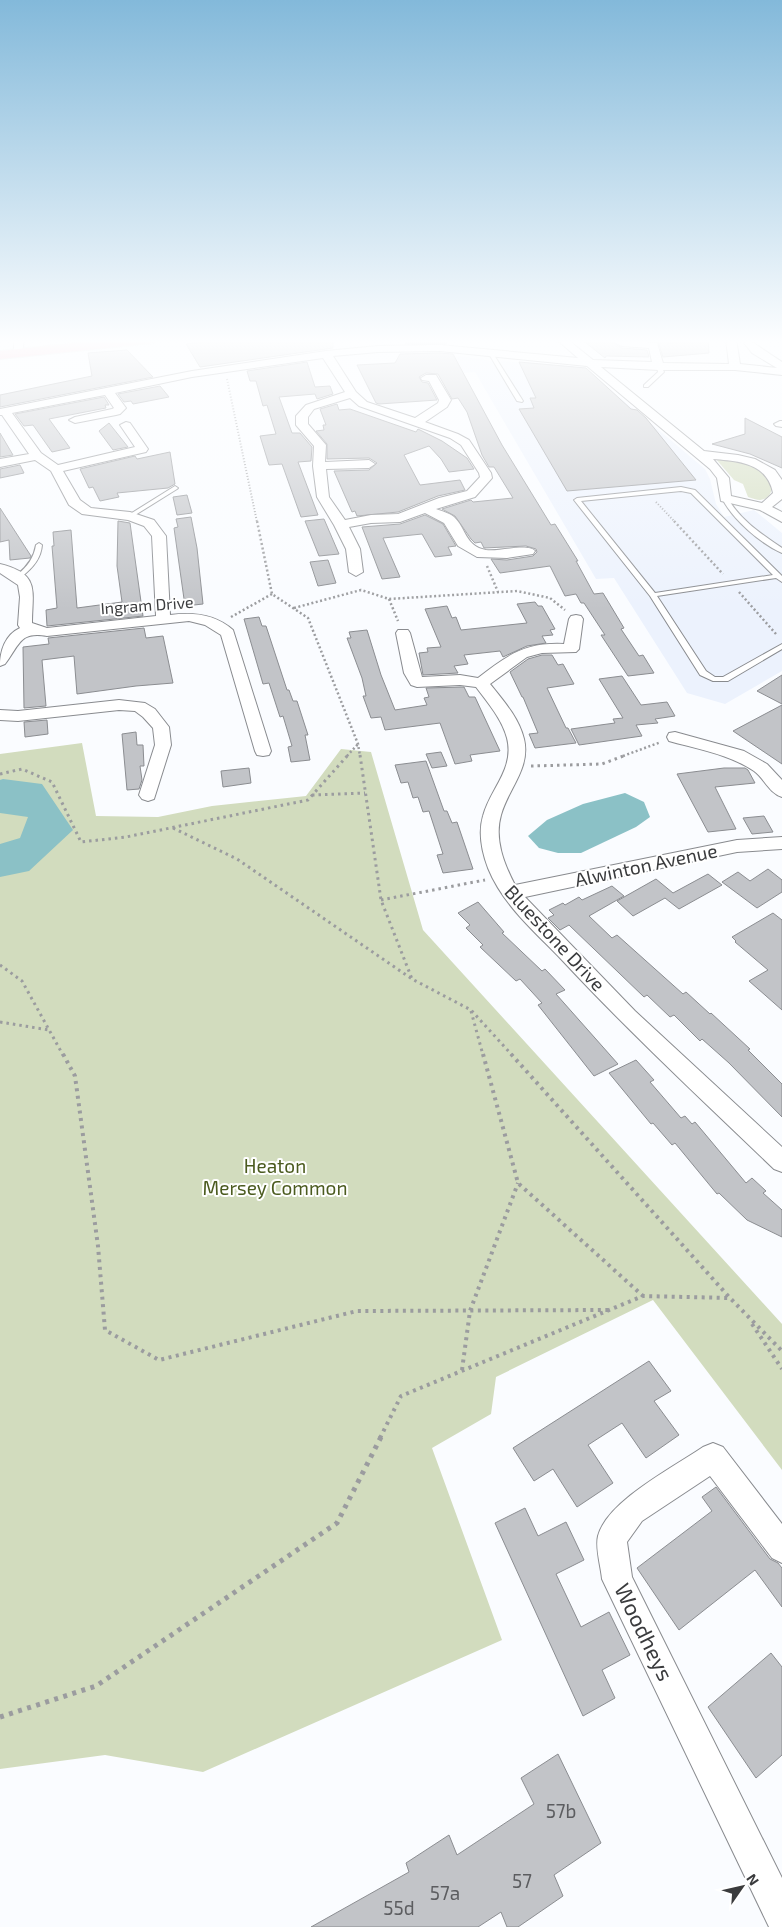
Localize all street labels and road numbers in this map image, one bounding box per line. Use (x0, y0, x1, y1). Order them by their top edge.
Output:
street label: Ingram Drive (100, 592, 194, 617)
street label: Alwinton Avenue (573, 838, 719, 891)
street label: Bluestone Drive (500, 880, 610, 996)
street label: Woodheys (610, 1578, 680, 1685)

